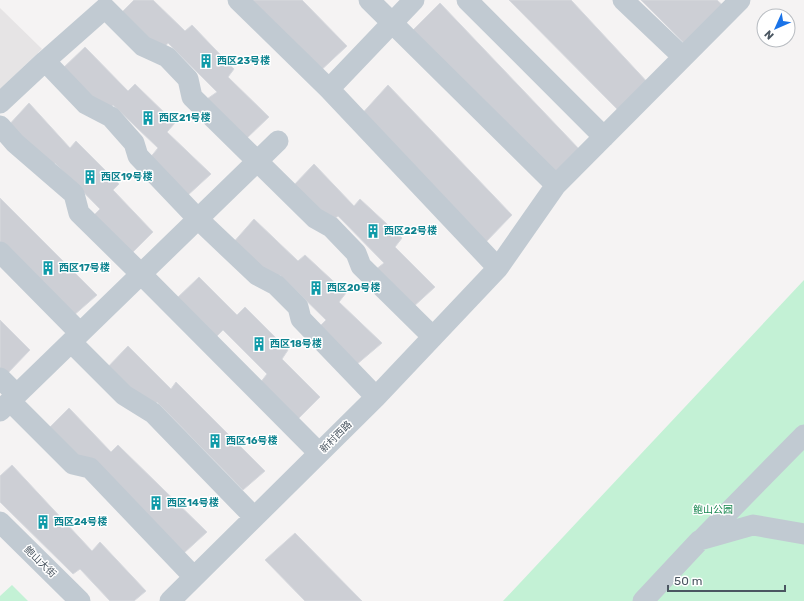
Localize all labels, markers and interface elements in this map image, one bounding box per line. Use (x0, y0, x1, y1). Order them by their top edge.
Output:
north arrow (756, 8, 796, 48)
text: N (762, 27, 777, 42)
building icon: 西区23号楼 (198, 53, 214, 69)
place label: 西区23号楼 (217, 55, 270, 67)
building icon: 西区21号楼 (140, 110, 156, 126)
place label: 西区21号楼 (159, 112, 210, 124)
building icon: 西区19号楼 (82, 169, 98, 185)
place label: 西区19号楼 (101, 171, 152, 183)
building icon: 西区22号楼 (365, 223, 381, 239)
place label: 西区22号楼 (384, 225, 437, 237)
building icon: 西区17号楼 (40, 260, 56, 276)
place label: 西区17号楼 (59, 262, 110, 274)
building icon: 西区20号楼 (308, 280, 324, 296)
place label: 西区20号楼 (327, 282, 380, 294)
building icon: 西区18号楼 (251, 336, 267, 352)
place label: 西区18号楼 (270, 338, 322, 350)
street label: 新村西路 (318, 419, 354, 455)
building icon: 西区16号楼 (207, 433, 223, 449)
place label: 西区16号楼 (226, 435, 277, 447)
building icon: 西区14号楼 (148, 495, 164, 511)
place label: 西区14号楼 (167, 497, 219, 509)
park label: 鲍山公园 (693, 504, 733, 516)
building icon: 西区24号楼 (35, 514, 51, 530)
place label: 西区24号楼 (54, 516, 107, 528)
street label: 鲍山大街 (21, 544, 59, 580)
scale bar (668, 567, 785, 593)
text: 50 m (674, 574, 702, 588)

